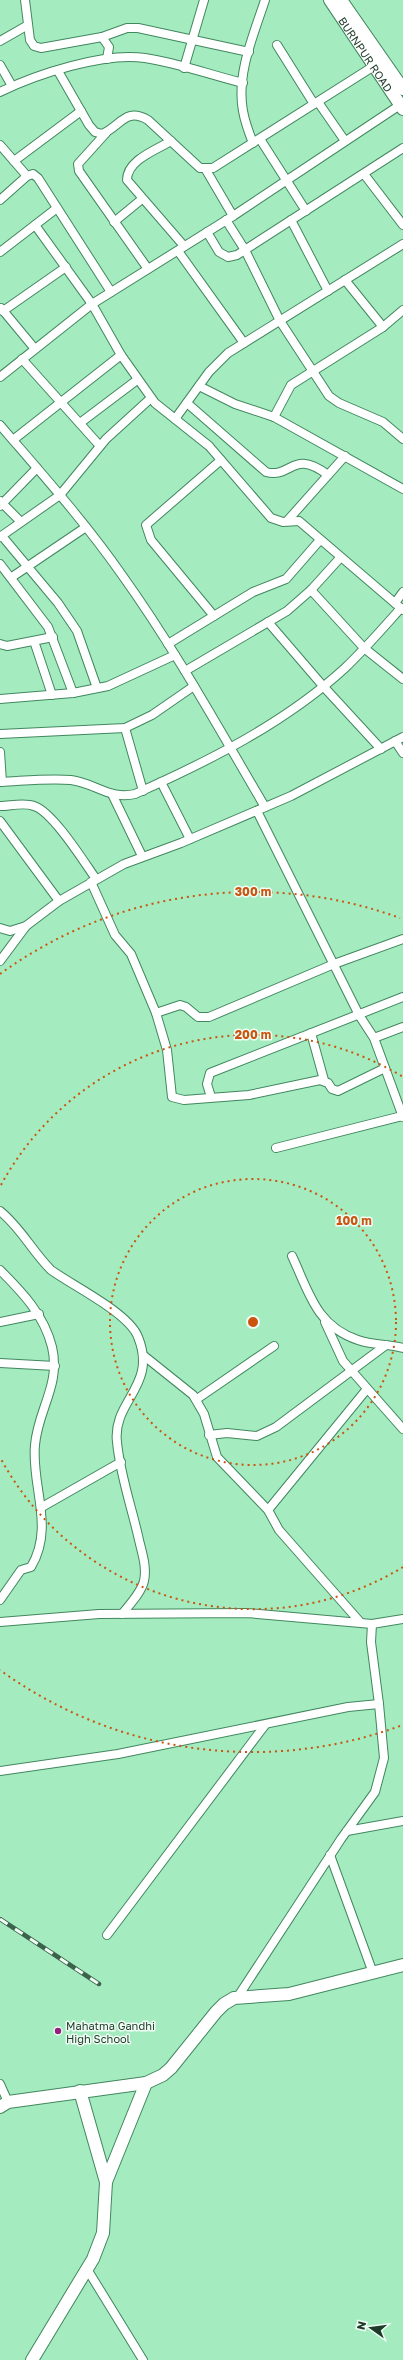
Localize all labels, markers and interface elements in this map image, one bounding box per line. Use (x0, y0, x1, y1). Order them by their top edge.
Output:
street label: BURNPUR ROAD (336, 14, 396, 94)
text: 300 m (235, 884, 271, 899)
text: 200 m (235, 1027, 271, 1042)
text: 100 m (336, 1213, 372, 1228)
centre of rings (246, 1315, 260, 1329)
place label: Mahatma Gandhi High School (66, 2019, 155, 2045)
marker: Mahatma Gandhi High School (53, 2026, 63, 2036)
north arrow (351, 2308, 391, 2348)
text: N (353, 2320, 368, 2331)

